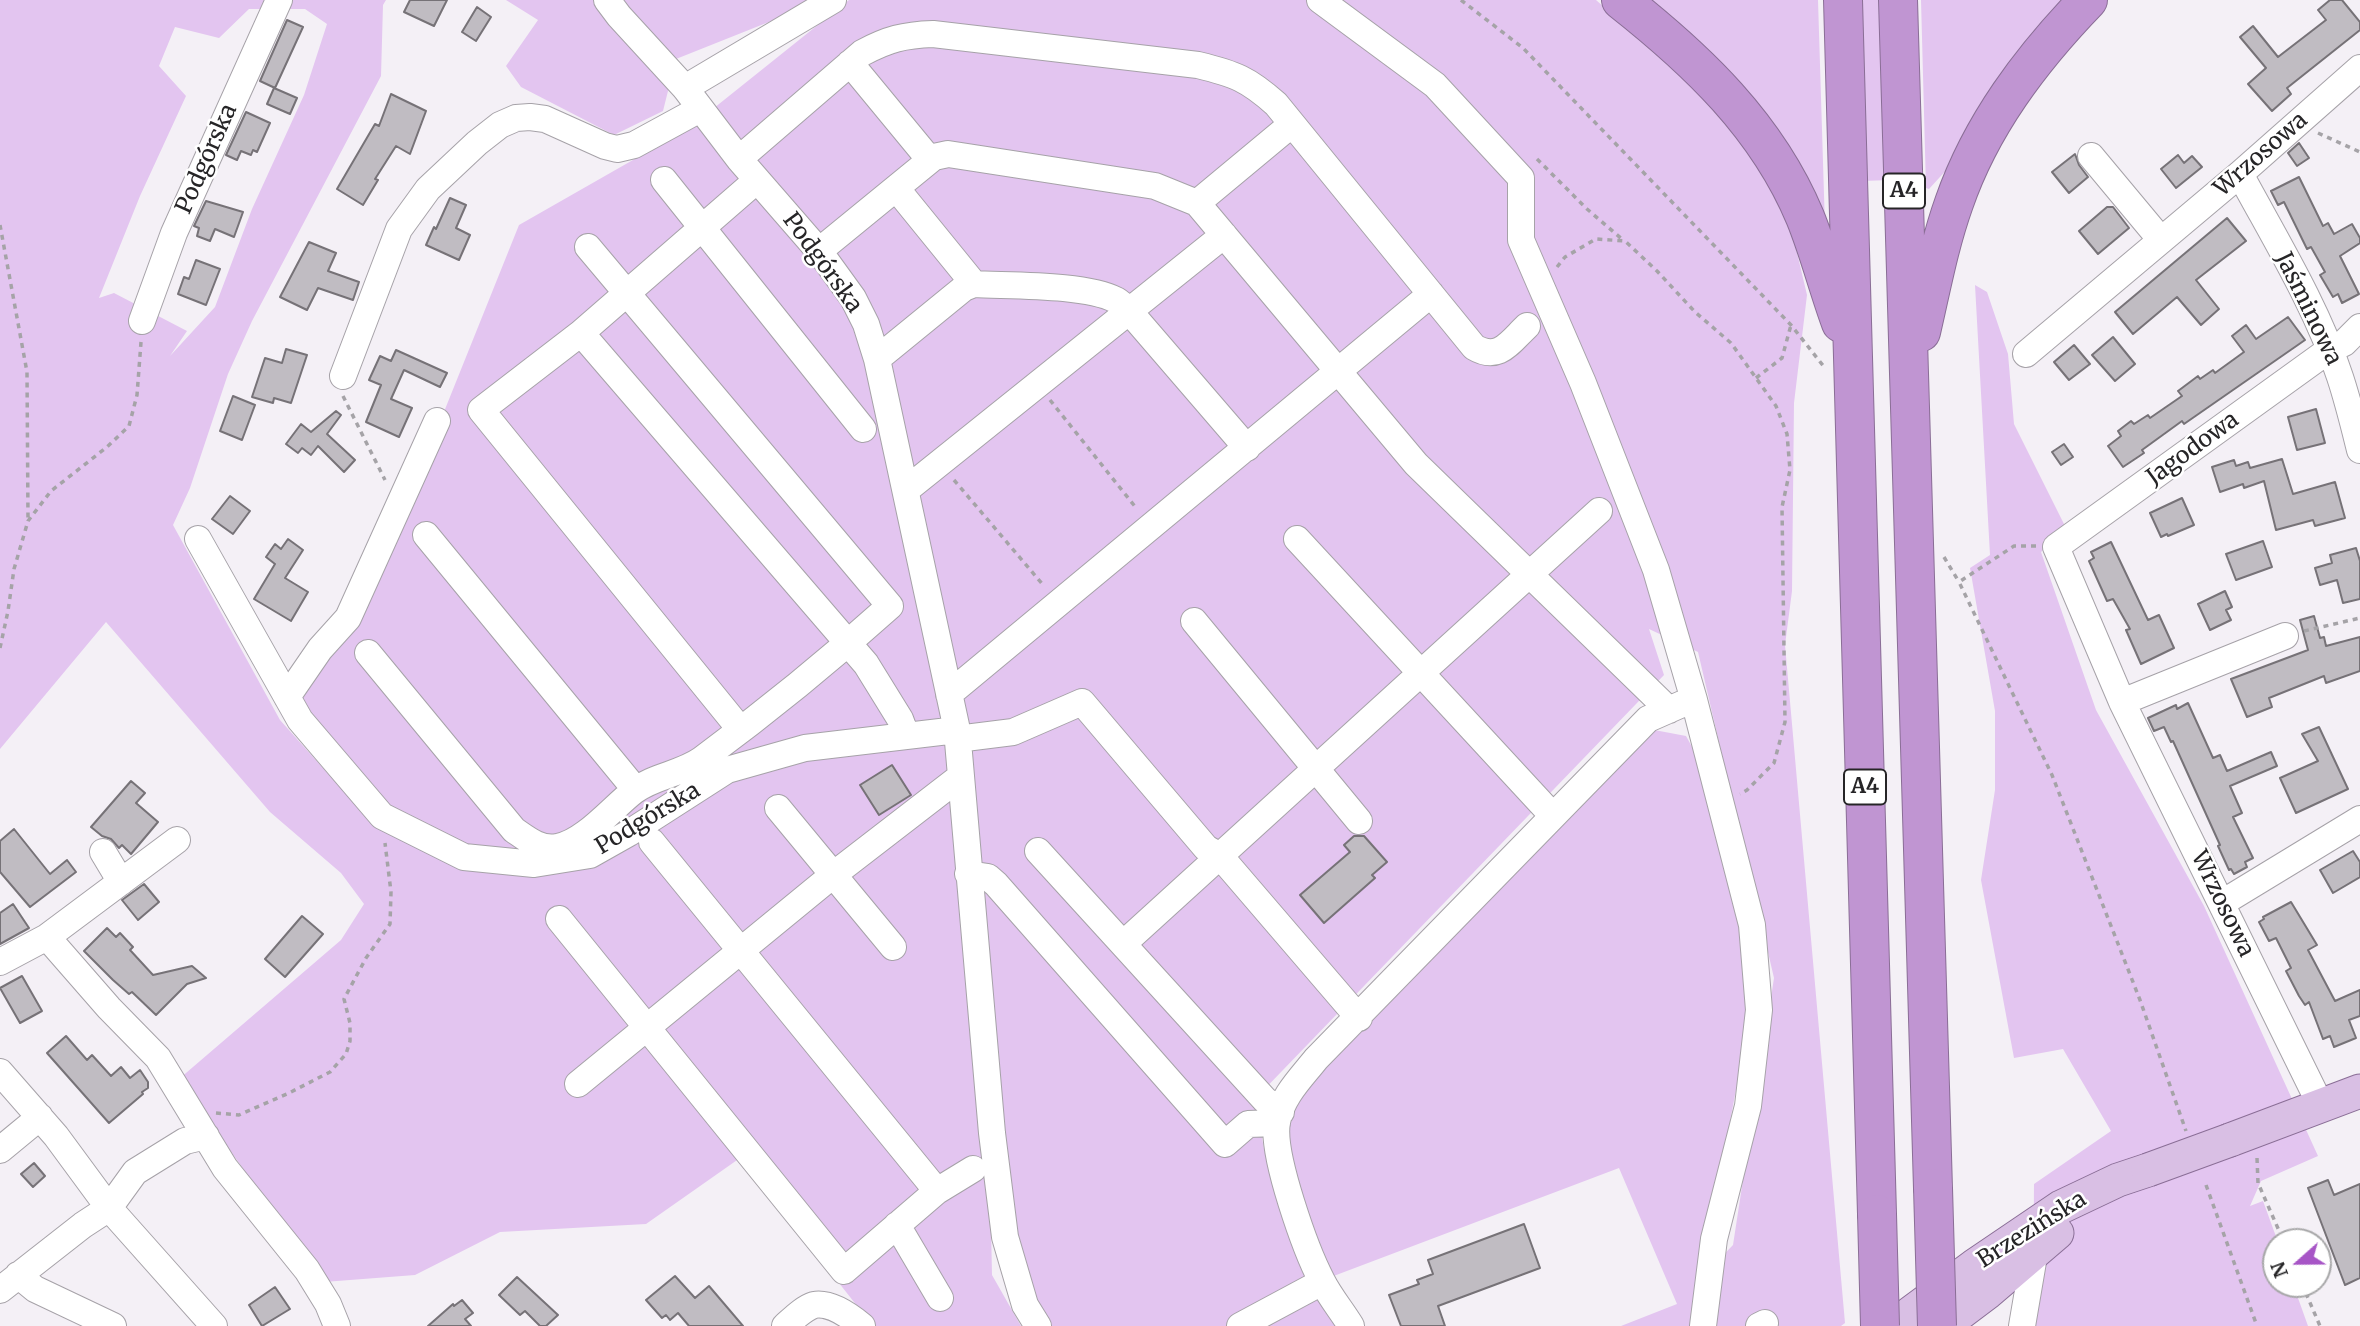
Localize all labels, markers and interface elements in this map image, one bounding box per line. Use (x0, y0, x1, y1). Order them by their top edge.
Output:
street label: Podgórska (171, 100, 243, 218)
street label: Wrzosowa (2209, 107, 2313, 203)
road number: A4 (1883, 174, 1925, 208)
street label: Podgórska (776, 207, 868, 319)
street label: Jaśminowa (2269, 248, 2347, 370)
street label: Jagodowa (2142, 406, 2244, 492)
road number: A4 (1844, 770, 1886, 804)
street label: Podgórska (591, 777, 705, 861)
street label: Wrzosowa (2184, 846, 2260, 962)
street label: Brzezińska (1972, 1186, 2092, 1274)
north arrow (2262, 1228, 2332, 1298)
text: N (2265, 1259, 2293, 1281)

